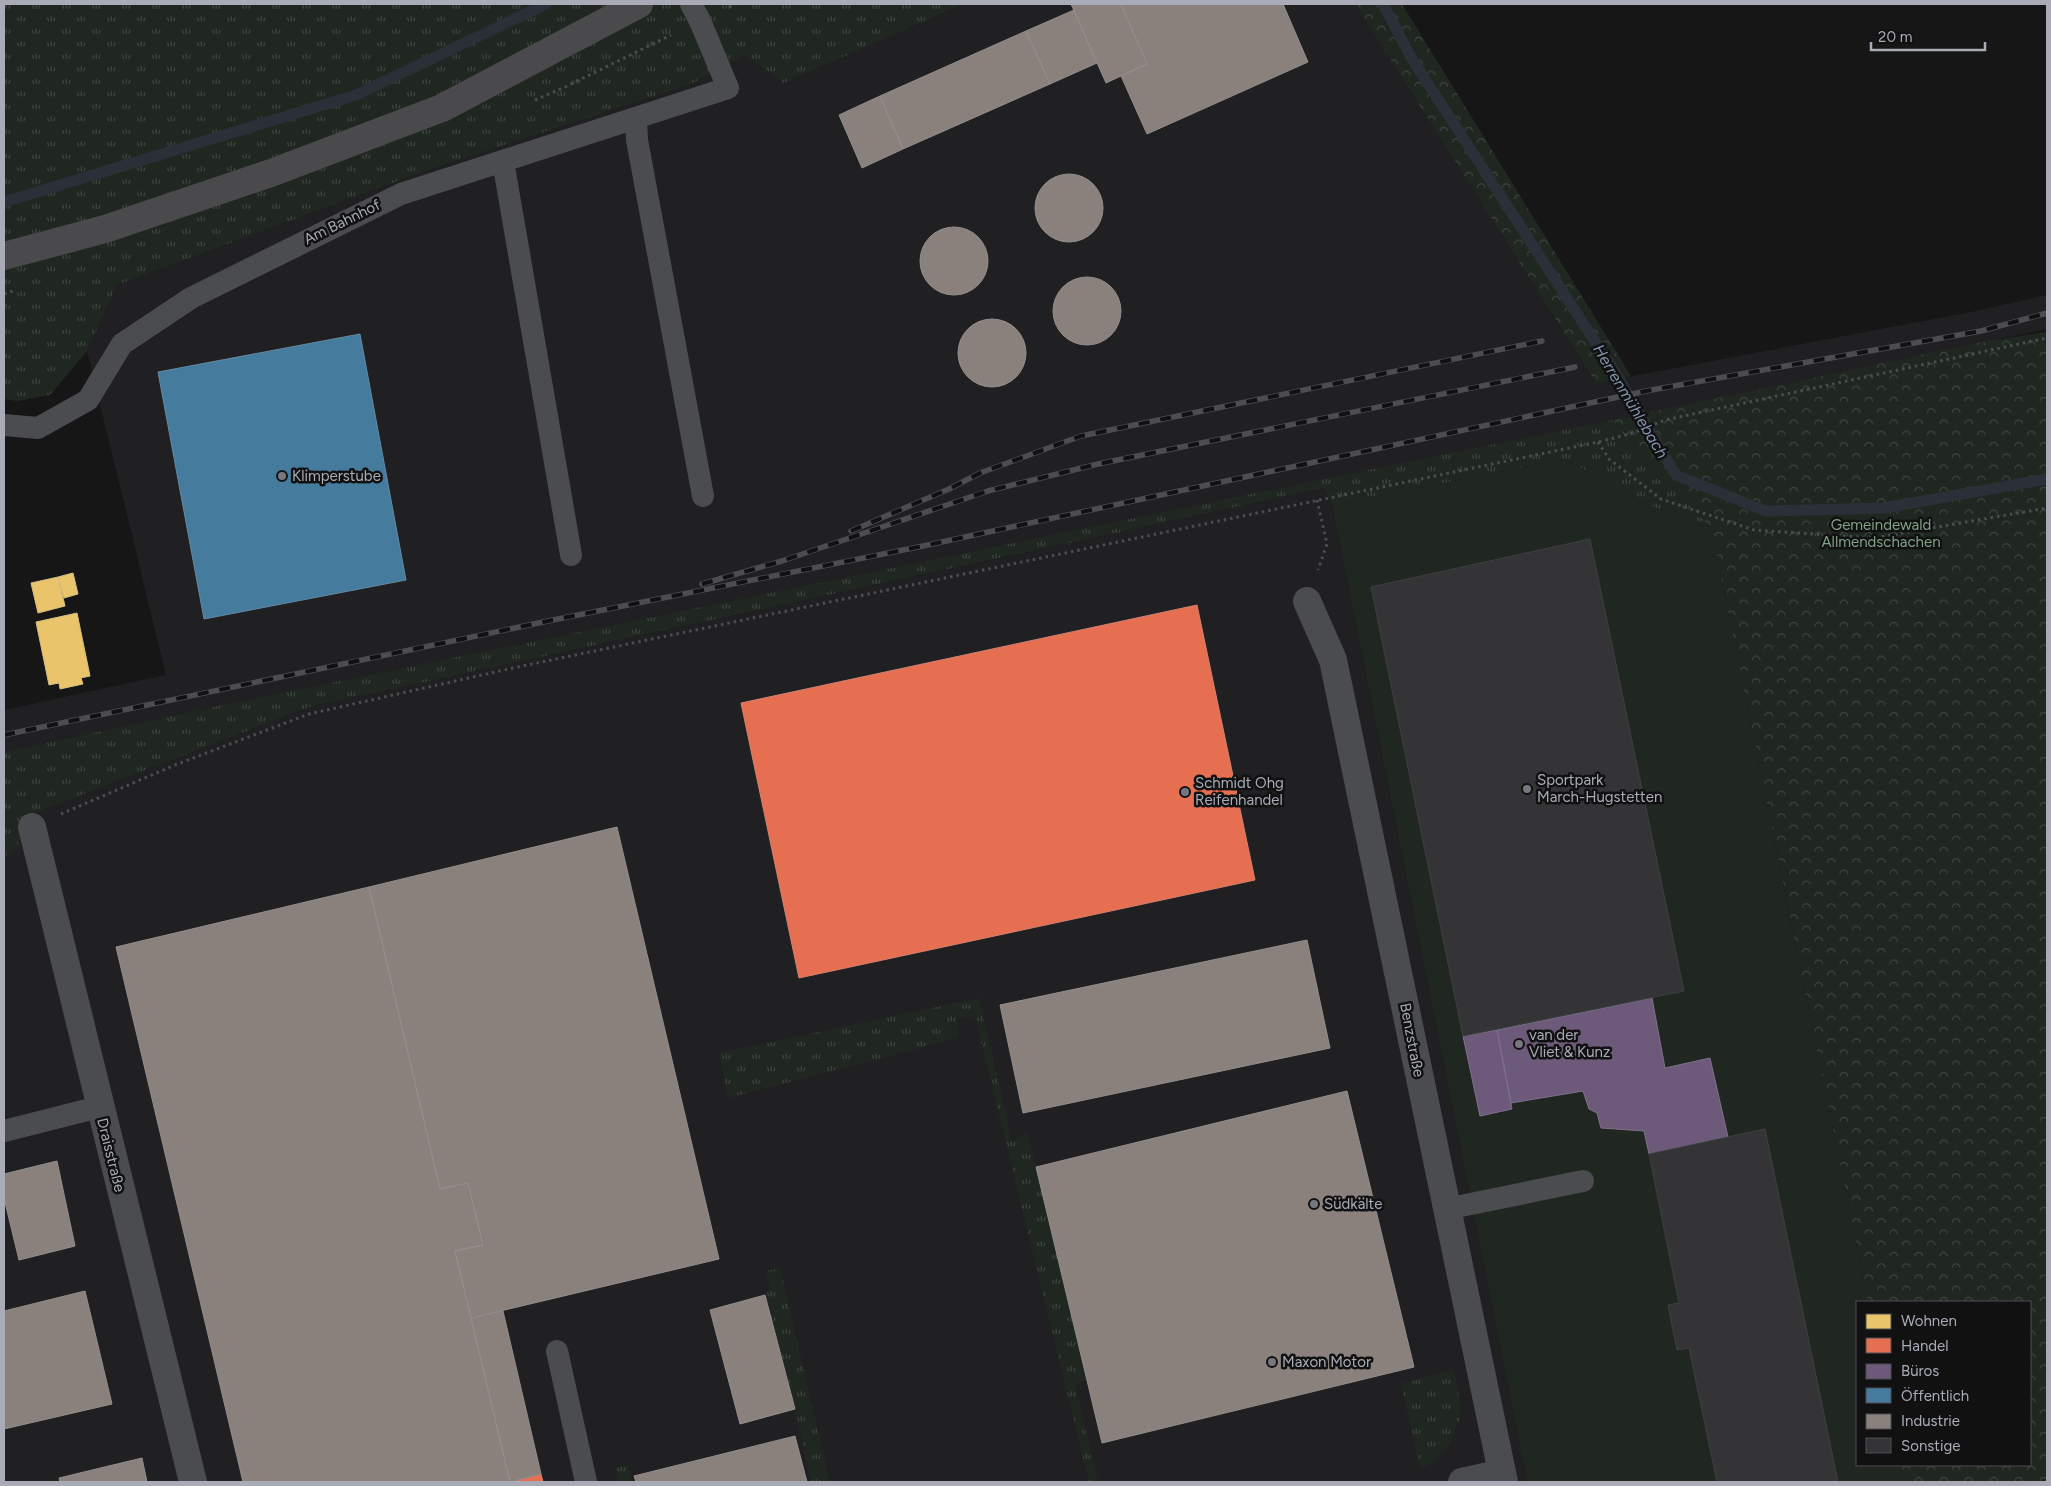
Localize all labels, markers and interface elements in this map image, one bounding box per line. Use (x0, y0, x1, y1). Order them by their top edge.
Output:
scale bar (1871, 20, 1985, 52)
text: 20 m (1878, 28, 1912, 46)
street label: Am Bahnhof (301, 196, 384, 248)
water label: Herrenmühlebach (1589, 341, 1672, 462)
place label: Klimperstube (292, 467, 381, 485)
marker: Klimperstube (276, 470, 288, 482)
park label: Gemeindewald Allmendschachen (1821, 516, 1941, 551)
place label: Sportpark March-Hugstetten (1537, 771, 1662, 806)
place label: Schmidt Ohg Reifenhandel (1195, 774, 1284, 809)
marker: Sportpark March-Hugstetten (1521, 783, 1533, 795)
marker: Schmidt Ohg Reifenhandel (1179, 786, 1191, 798)
street label: Benzstraße (1396, 1001, 1428, 1079)
place label: van der Vliet & Kunz (1529, 1026, 1610, 1061)
marker: van der Vliet & Kunz (1513, 1038, 1525, 1050)
street label: Draisstraße (93, 1116, 129, 1194)
place label: Südkälte (1324, 1195, 1382, 1213)
marker: Südkälte (1308, 1198, 1320, 1210)
legend (1856, 1301, 2031, 1466)
text: Wohnen (1901, 1312, 1957, 1330)
text: Handel (1901, 1337, 1949, 1355)
place label: Maxon Motor (1282, 1353, 1371, 1371)
marker: Maxon Motor (1266, 1356, 1278, 1368)
text: Büros (1901, 1362, 1939, 1380)
text: Öffentlich (1901, 1387, 1969, 1405)
text: Industrie (1901, 1412, 1960, 1430)
text: Sonstige (1901, 1437, 1960, 1455)

